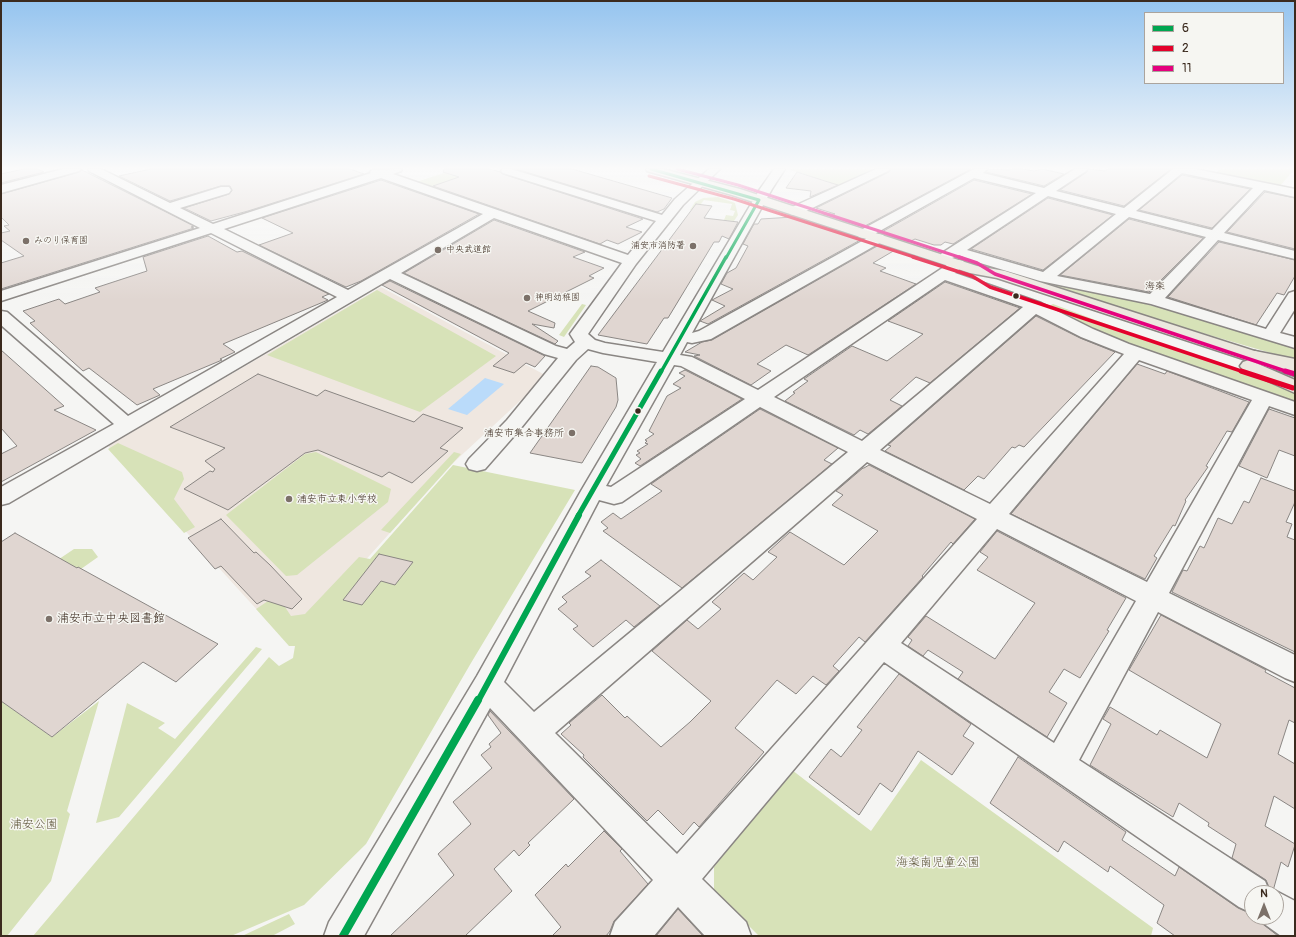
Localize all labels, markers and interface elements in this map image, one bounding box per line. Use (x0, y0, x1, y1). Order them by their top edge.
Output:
legend (1144, 12, 1284, 84)
text: 6 (1182, 21, 1189, 36)
text: 2 (1182, 41, 1189, 56)
text: 11 (1182, 61, 1191, 76)
marker: みのり保育園 (21, 236, 31, 246)
place label: みのり保育園 (34, 236, 88, 246)
place label: 浦安市消防署 (631, 241, 685, 251)
marker: 浦安市消防署 (688, 241, 698, 251)
marker: 中央武道館 (433, 245, 443, 255)
place label: 中央武道館 (446, 245, 491, 255)
district label: 海楽 (1145, 280, 1165, 292)
unlabelled marker (1011, 291, 1021, 301)
marker: 神明幼稚園 (522, 293, 532, 303)
place label: 神明幼稚園 (535, 293, 580, 303)
unlabelled marker (633, 406, 643, 416)
place label: 浦安市集合事務所 (484, 427, 564, 439)
marker: 浦安市集合事務所 (567, 428, 577, 438)
place label: 浦安市立東小学校 (297, 493, 377, 505)
marker: 浦安市立東小学校 (284, 494, 294, 504)
place label: 浦安市立中央図書館 (57, 612, 165, 626)
marker: 浦安市立中央図書館 (44, 614, 54, 624)
park label: 浦安公園 (10, 818, 58, 832)
park label: 海楽南児童公園 (896, 856, 980, 870)
north arrow (1244, 885, 1284, 925)
text: N (1260, 887, 1268, 900)

